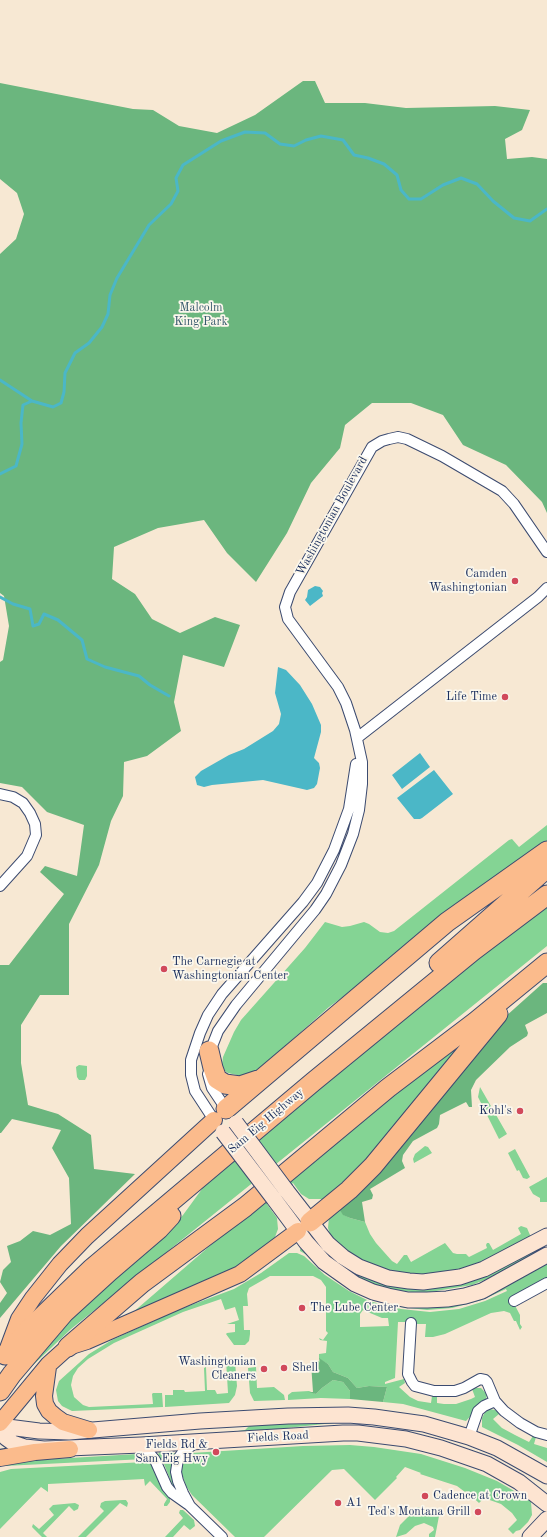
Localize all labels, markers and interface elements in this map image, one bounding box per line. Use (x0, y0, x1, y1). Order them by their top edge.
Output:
park label: Malcolm King Park (174, 301, 228, 329)
street label: Washingtonian Boulevard (293, 454, 371, 578)
place label: Camden Washingtonian (429, 567, 507, 595)
marker: Camden Washingtonian (510, 576, 520, 586)
place label: Life Time (446, 690, 497, 704)
marker: Life Time (500, 692, 510, 702)
place label: The Carnegie at Washingtonian Center (172, 955, 288, 983)
marker: The Carnegie at Washingtonian Center (159, 964, 169, 974)
street label: Sam Eig Highway (225, 1085, 307, 1157)
place label: Kohl's (479, 1104, 512, 1118)
marker: Kohl's (515, 1106, 525, 1116)
place label: The Lube Center (310, 1301, 398, 1315)
marker: The Lube Center (297, 1303, 307, 1313)
place label: Washingtonian Cleaners (178, 1355, 256, 1383)
place label: Shell (292, 1361, 318, 1375)
marker: Shell (279, 1363, 289, 1373)
marker: Washingtonian Cleaners (259, 1364, 269, 1374)
street label: Fields Road (247, 1428, 309, 1446)
place label: Fields Rd & Sam Eig Hwy (135, 1438, 208, 1466)
marker: Fields Rd & Sam Eig Hwy (211, 1447, 221, 1457)
place label: Cadence at Crown (433, 1489, 527, 1503)
marker: Cadence at Crown (420, 1491, 430, 1501)
place label: A1 (346, 1496, 362, 1510)
marker: A1 (333, 1498, 343, 1508)
place label: Ted's Montana Grill (367, 1505, 470, 1519)
marker: Ted's Montana Grill (473, 1507, 483, 1517)

